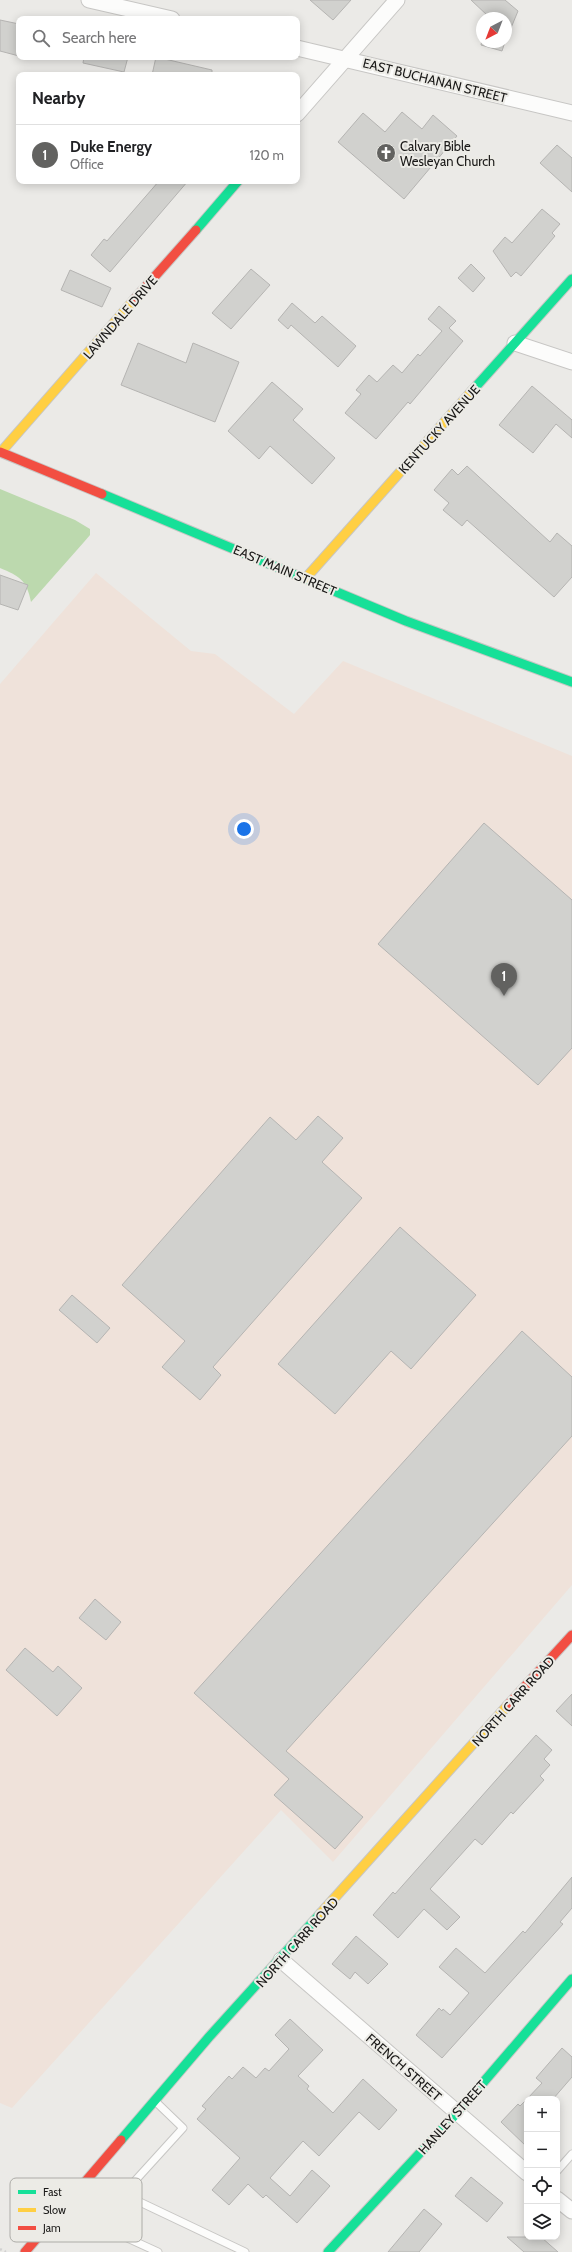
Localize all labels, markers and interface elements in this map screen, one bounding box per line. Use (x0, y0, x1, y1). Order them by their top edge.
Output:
north arrow (476, 12, 512, 48)
search box (16, 16, 300, 60)
icon: search (30, 27, 52, 49)
text: Search here (62, 29, 137, 47)
street label: EAST BUCHANAN STREET (361, 54, 509, 106)
text: Nearby (32, 88, 85, 108)
text: Duke Energy (70, 138, 152, 156)
place label: Calvary Bible Wesleyan Church (400, 138, 495, 169)
church icon: Calvary Bible Wesleyan Church (375, 142, 397, 164)
text: 1 (43, 147, 47, 163)
text: 120 m (250, 147, 284, 163)
text: Office (70, 156, 104, 172)
street label: LAWNDALE DRIVE (79, 272, 161, 362)
street label: KENTUCKY AVENUE (395, 381, 483, 477)
street label: EAST MAIN STREET (231, 541, 339, 599)
your location (234, 819, 254, 839)
pin: 1 (491, 963, 517, 996)
street label: NORTH CARR ROAD (468, 1653, 558, 1749)
street label: NORTH CARR ROAD (252, 1894, 342, 1990)
street label: FRENCH STREET (363, 2030, 445, 2104)
street label: HANLEY STREET (415, 2077, 489, 2157)
map controls (524, 2096, 560, 2240)
button: + (524, 2096, 560, 2132)
button: − (524, 2132, 560, 2168)
button: locate (524, 2168, 560, 2204)
legend (10, 2178, 142, 2242)
text: Fast (43, 2185, 62, 2199)
text: Slow (43, 2203, 66, 2217)
button: layers (524, 2204, 560, 2240)
text: Jam (42, 2221, 61, 2235)

